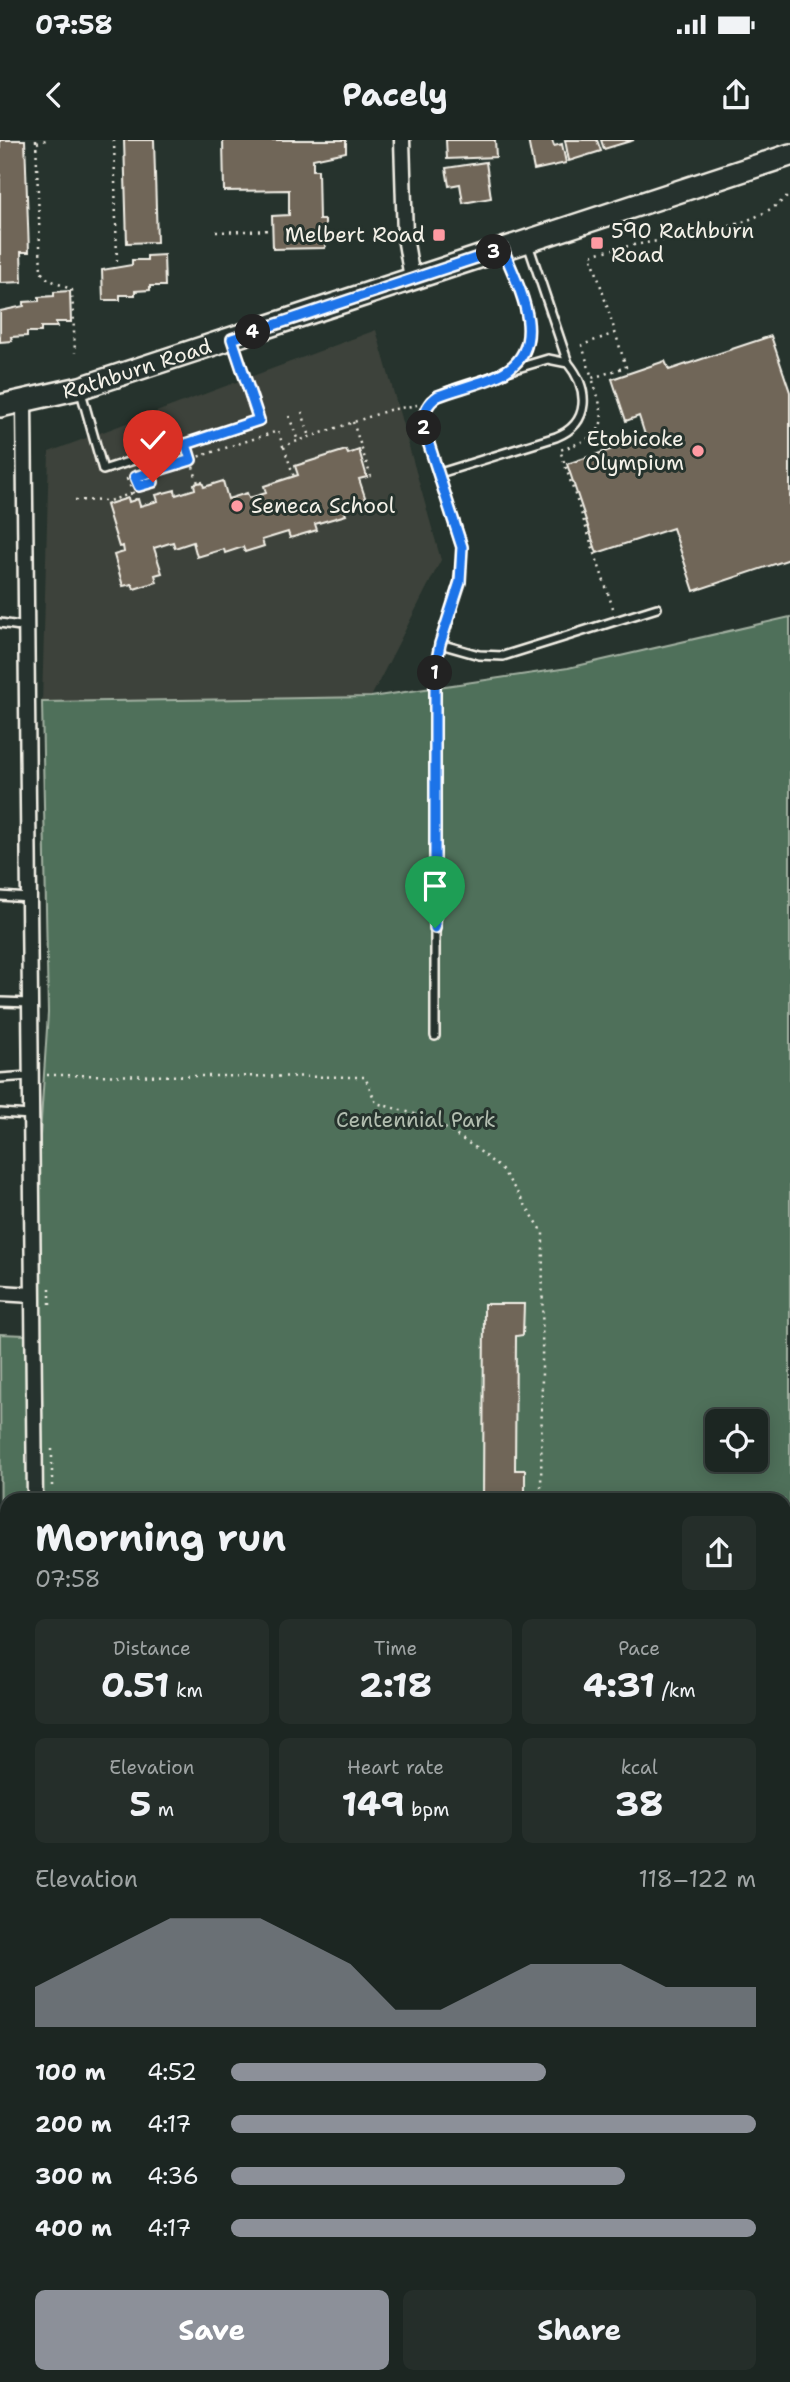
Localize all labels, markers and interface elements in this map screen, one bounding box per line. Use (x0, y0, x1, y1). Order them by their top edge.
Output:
text: 07:58 (35, 7, 113, 42)
text: Pacely (342, 73, 448, 116)
icon: back (35, 76, 73, 114)
icon: share (717, 76, 755, 114)
place label: 590 Rathburn Road (611, 217, 754, 269)
place label: Melbert Road (285, 221, 425, 249)
marker: Melbert Road (431, 227, 447, 243)
pin: 3 (476, 234, 512, 270)
marker: 590 Rathburn Road (589, 235, 605, 251)
text: 3 (487, 239, 500, 264)
pin: 4 (236, 314, 270, 350)
text: 4 (246, 319, 259, 344)
street label: Rathburn Road (60, 332, 215, 406)
pin (123, 410, 183, 482)
pin: 2 (406, 410, 442, 446)
text: 2 (417, 415, 430, 440)
icon: check (134, 421, 172, 459)
place label: Etobicoke Olympium (585, 425, 684, 477)
marker: Etobicoke Olympium (690, 443, 706, 459)
place label: Seneca School (251, 492, 396, 520)
marker: Seneca School (229, 498, 245, 514)
pin: 1 (418, 656, 452, 690)
text: 1 (430, 660, 439, 685)
pin (405, 856, 465, 928)
icon: arrive (416, 867, 454, 905)
park label: Centennial Park (336, 1106, 496, 1134)
map controls (705, 1409, 768, 1472)
button: locate (705, 1409, 768, 1472)
text: Morning run (35, 1512, 286, 1563)
button: share (682, 1516, 756, 1590)
text: 07:58 (35, 1564, 101, 1594)
text: Distance (113, 1636, 191, 1661)
text: Time (374, 1636, 417, 1661)
text: Pace (618, 1636, 660, 1661)
text: 0.51 (101, 1661, 170, 1708)
text: 2:18 (359, 1661, 432, 1708)
text: 4:31 (583, 1661, 655, 1708)
text: km (170, 1678, 203, 1703)
text: /km (655, 1678, 696, 1703)
text: Elevation (109, 1755, 194, 1780)
text: Heart rate (347, 1755, 444, 1780)
text: kcal (621, 1755, 658, 1780)
text: 5 (129, 1780, 151, 1827)
text: 149 (341, 1780, 405, 1827)
text: 38 (615, 1780, 664, 1827)
text: m (151, 1797, 174, 1822)
text: bpm (405, 1797, 449, 1822)
text: Elevation (35, 1864, 138, 1894)
text: 118–122 m (639, 1864, 756, 1894)
text: 100 m (35, 2057, 106, 2087)
text: 4:52 (147, 2057, 197, 2087)
text: 200 m (35, 2109, 112, 2139)
text: 4:17 (147, 2109, 191, 2139)
text: 300 m (35, 2161, 112, 2191)
text: 4:36 (147, 2161, 199, 2191)
text: 400 m (35, 2213, 112, 2243)
text: 4:17 (147, 2213, 191, 2243)
button: Save (35, 2290, 389, 2370)
button: Share (403, 2290, 756, 2370)

